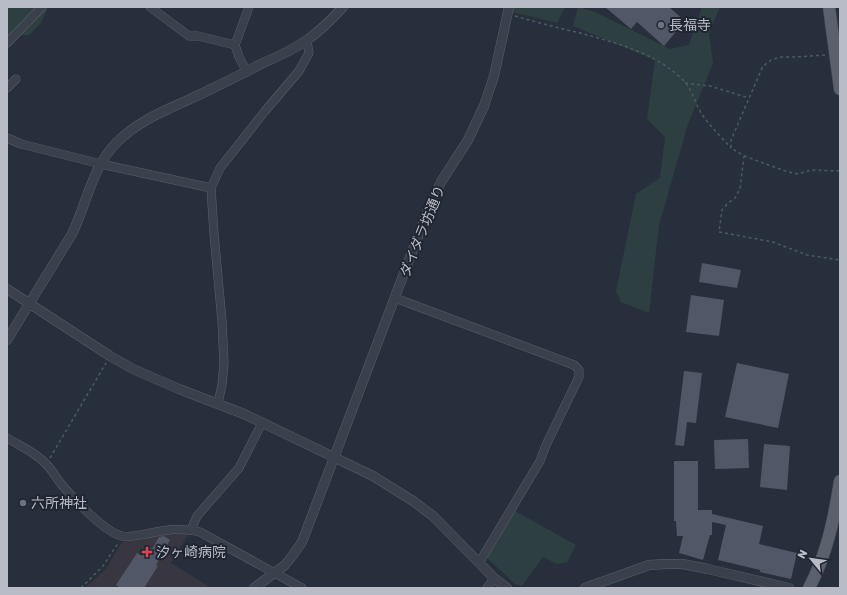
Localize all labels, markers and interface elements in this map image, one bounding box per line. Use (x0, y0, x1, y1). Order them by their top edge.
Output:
place label: 長福寺 (669, 16, 711, 33)
marker: 長福寺 (656, 20, 666, 30)
street label: ダイダラ坊通り (395, 182, 448, 279)
place label: 六所神社 (31, 494, 87, 511)
marker: 六所神社 (18, 498, 28, 508)
north arrow (791, 539, 831, 579)
place label: 汐ヶ崎病院 (156, 543, 226, 560)
marker: 汐ヶ崎病院 (141, 546, 153, 558)
text: N (794, 547, 810, 561)

